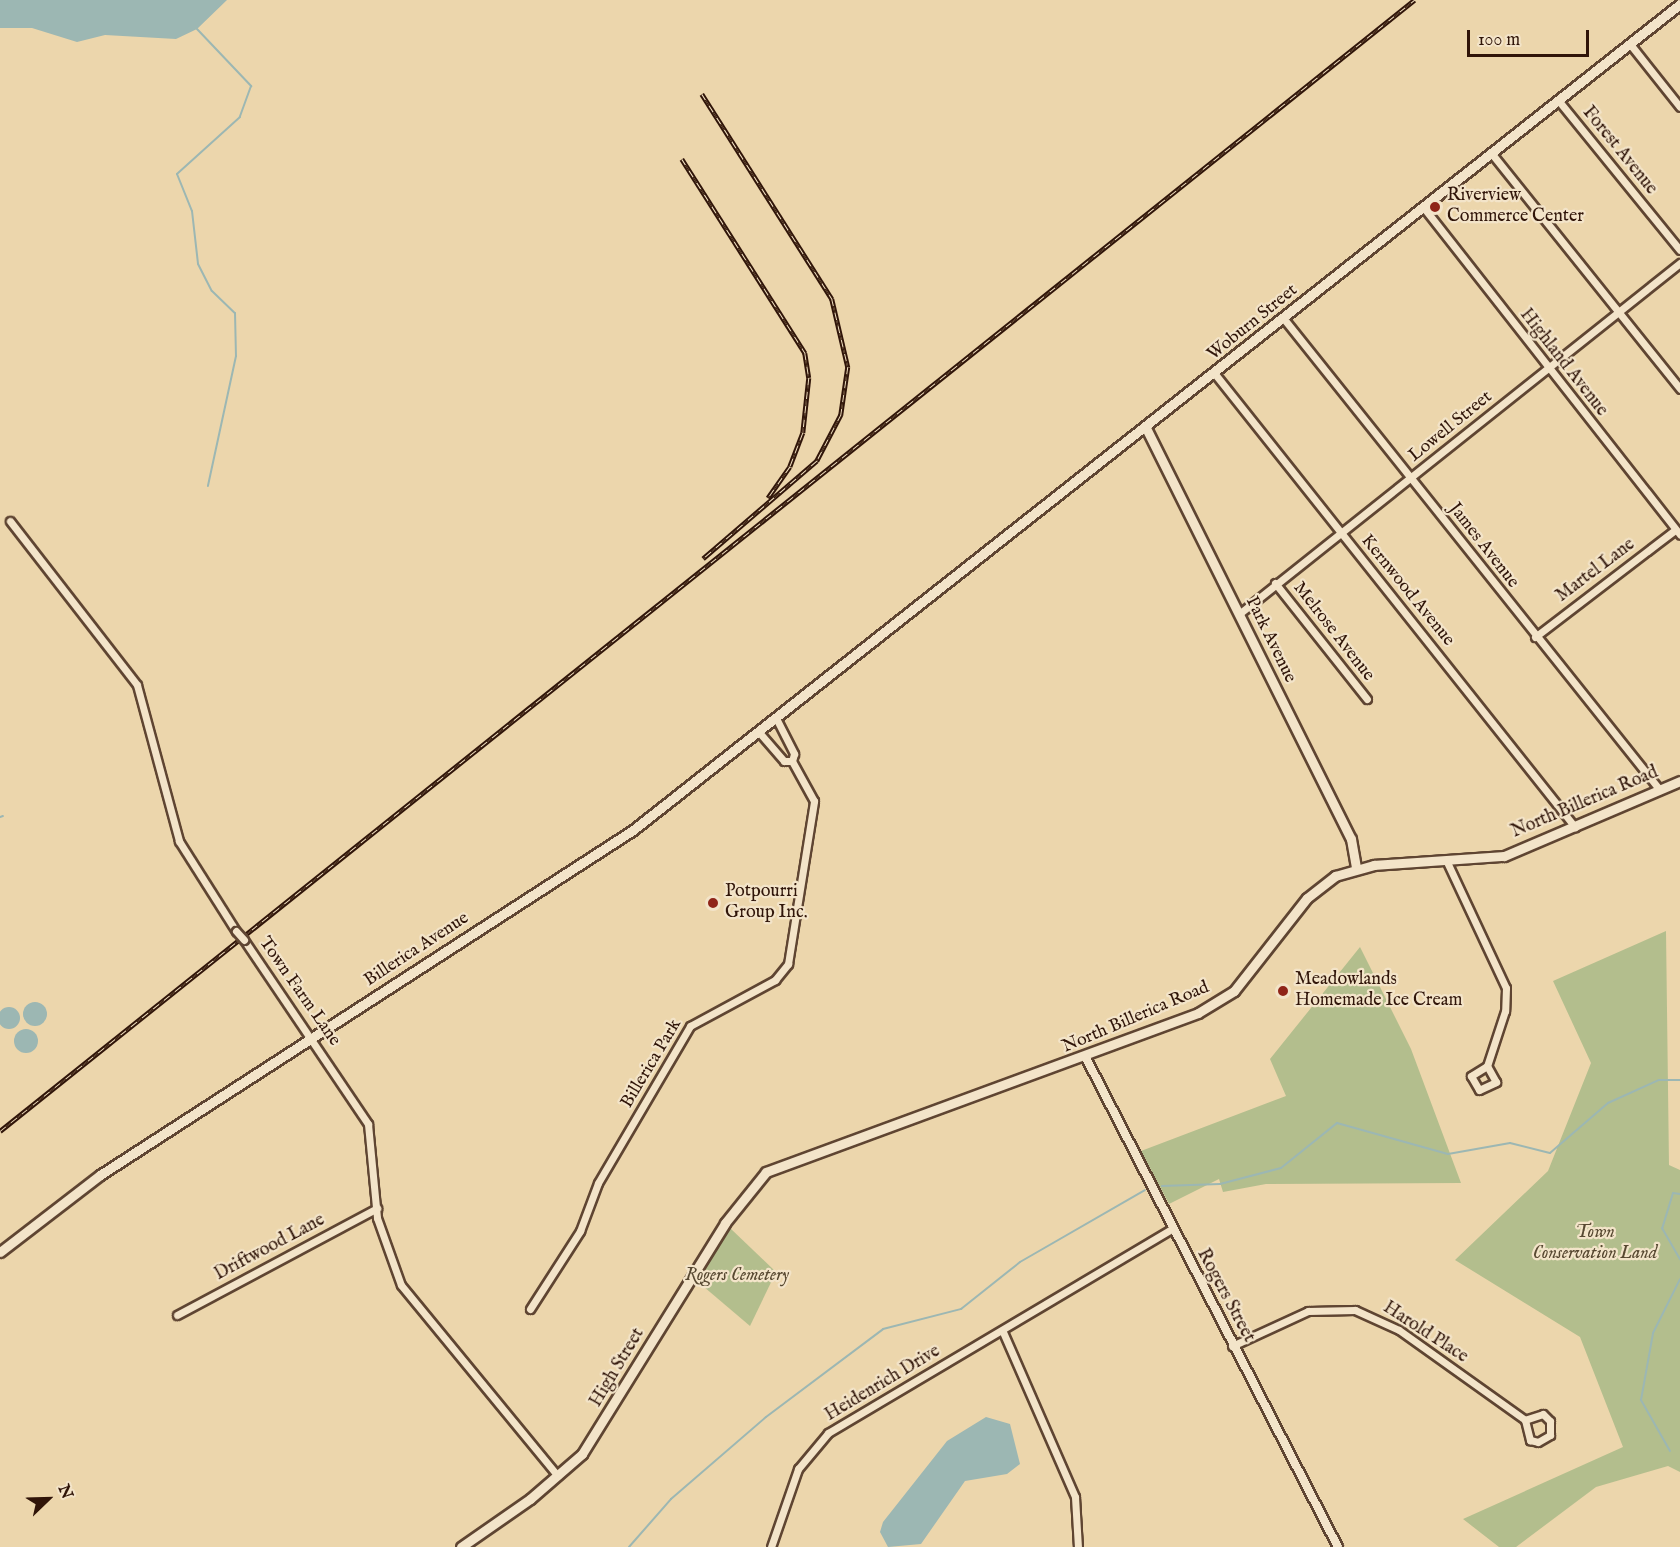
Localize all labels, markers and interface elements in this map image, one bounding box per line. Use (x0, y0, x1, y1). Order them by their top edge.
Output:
scale bar (1470, 18, 1592, 56)
text: 100 m (1478, 29, 1520, 52)
street label: Forest Avenue (1577, 103, 1661, 199)
place label: Riverview Commerce Center (1447, 186, 1584, 228)
marker: Riverview Commerce Center (1428, 200, 1442, 214)
street label: Woburn Street (1204, 280, 1302, 366)
street label: Highland Avenue (1514, 305, 1612, 421)
street label: Lowell Street (1405, 387, 1497, 467)
street label: James Avenue (1443, 499, 1523, 593)
street label: Kernwood Avenue (1356, 531, 1458, 651)
street label: Martel Lane (1552, 534, 1640, 608)
street label: Melrose Avenue (1288, 578, 1378, 686)
street label: Park Avenue (1240, 593, 1300, 687)
street label: North Billerica Road (1508, 762, 1662, 844)
place label: Potpourri Group Inc. (725, 882, 807, 924)
marker: Potpourri Group Inc. (706, 896, 720, 910)
street label: Billerica Avenue (361, 908, 473, 992)
street label: Town Farm Lane (253, 933, 345, 1051)
place label: Meadowlands Homemade Ice Cream (1295, 970, 1462, 1012)
street label: North Billerica Road (1059, 977, 1213, 1059)
marker: Meadowlands Homemade Ice Cream (1276, 984, 1290, 998)
street label: Billerica Park (617, 1016, 687, 1112)
street label: Driftwood Lane (211, 1210, 329, 1286)
park label: Town Conservation Land (1533, 1223, 1657, 1266)
street label: Rogers Street (1191, 1245, 1259, 1347)
park label: Rogers Cemetery (685, 1265, 789, 1287)
street label: Harold Place (1378, 1298, 1472, 1368)
street label: High Street (586, 1325, 650, 1411)
street label: Heidenrich Drive (822, 1341, 944, 1427)
north arrow (18, 1469, 78, 1529)
text: N (53, 1482, 76, 1502)

